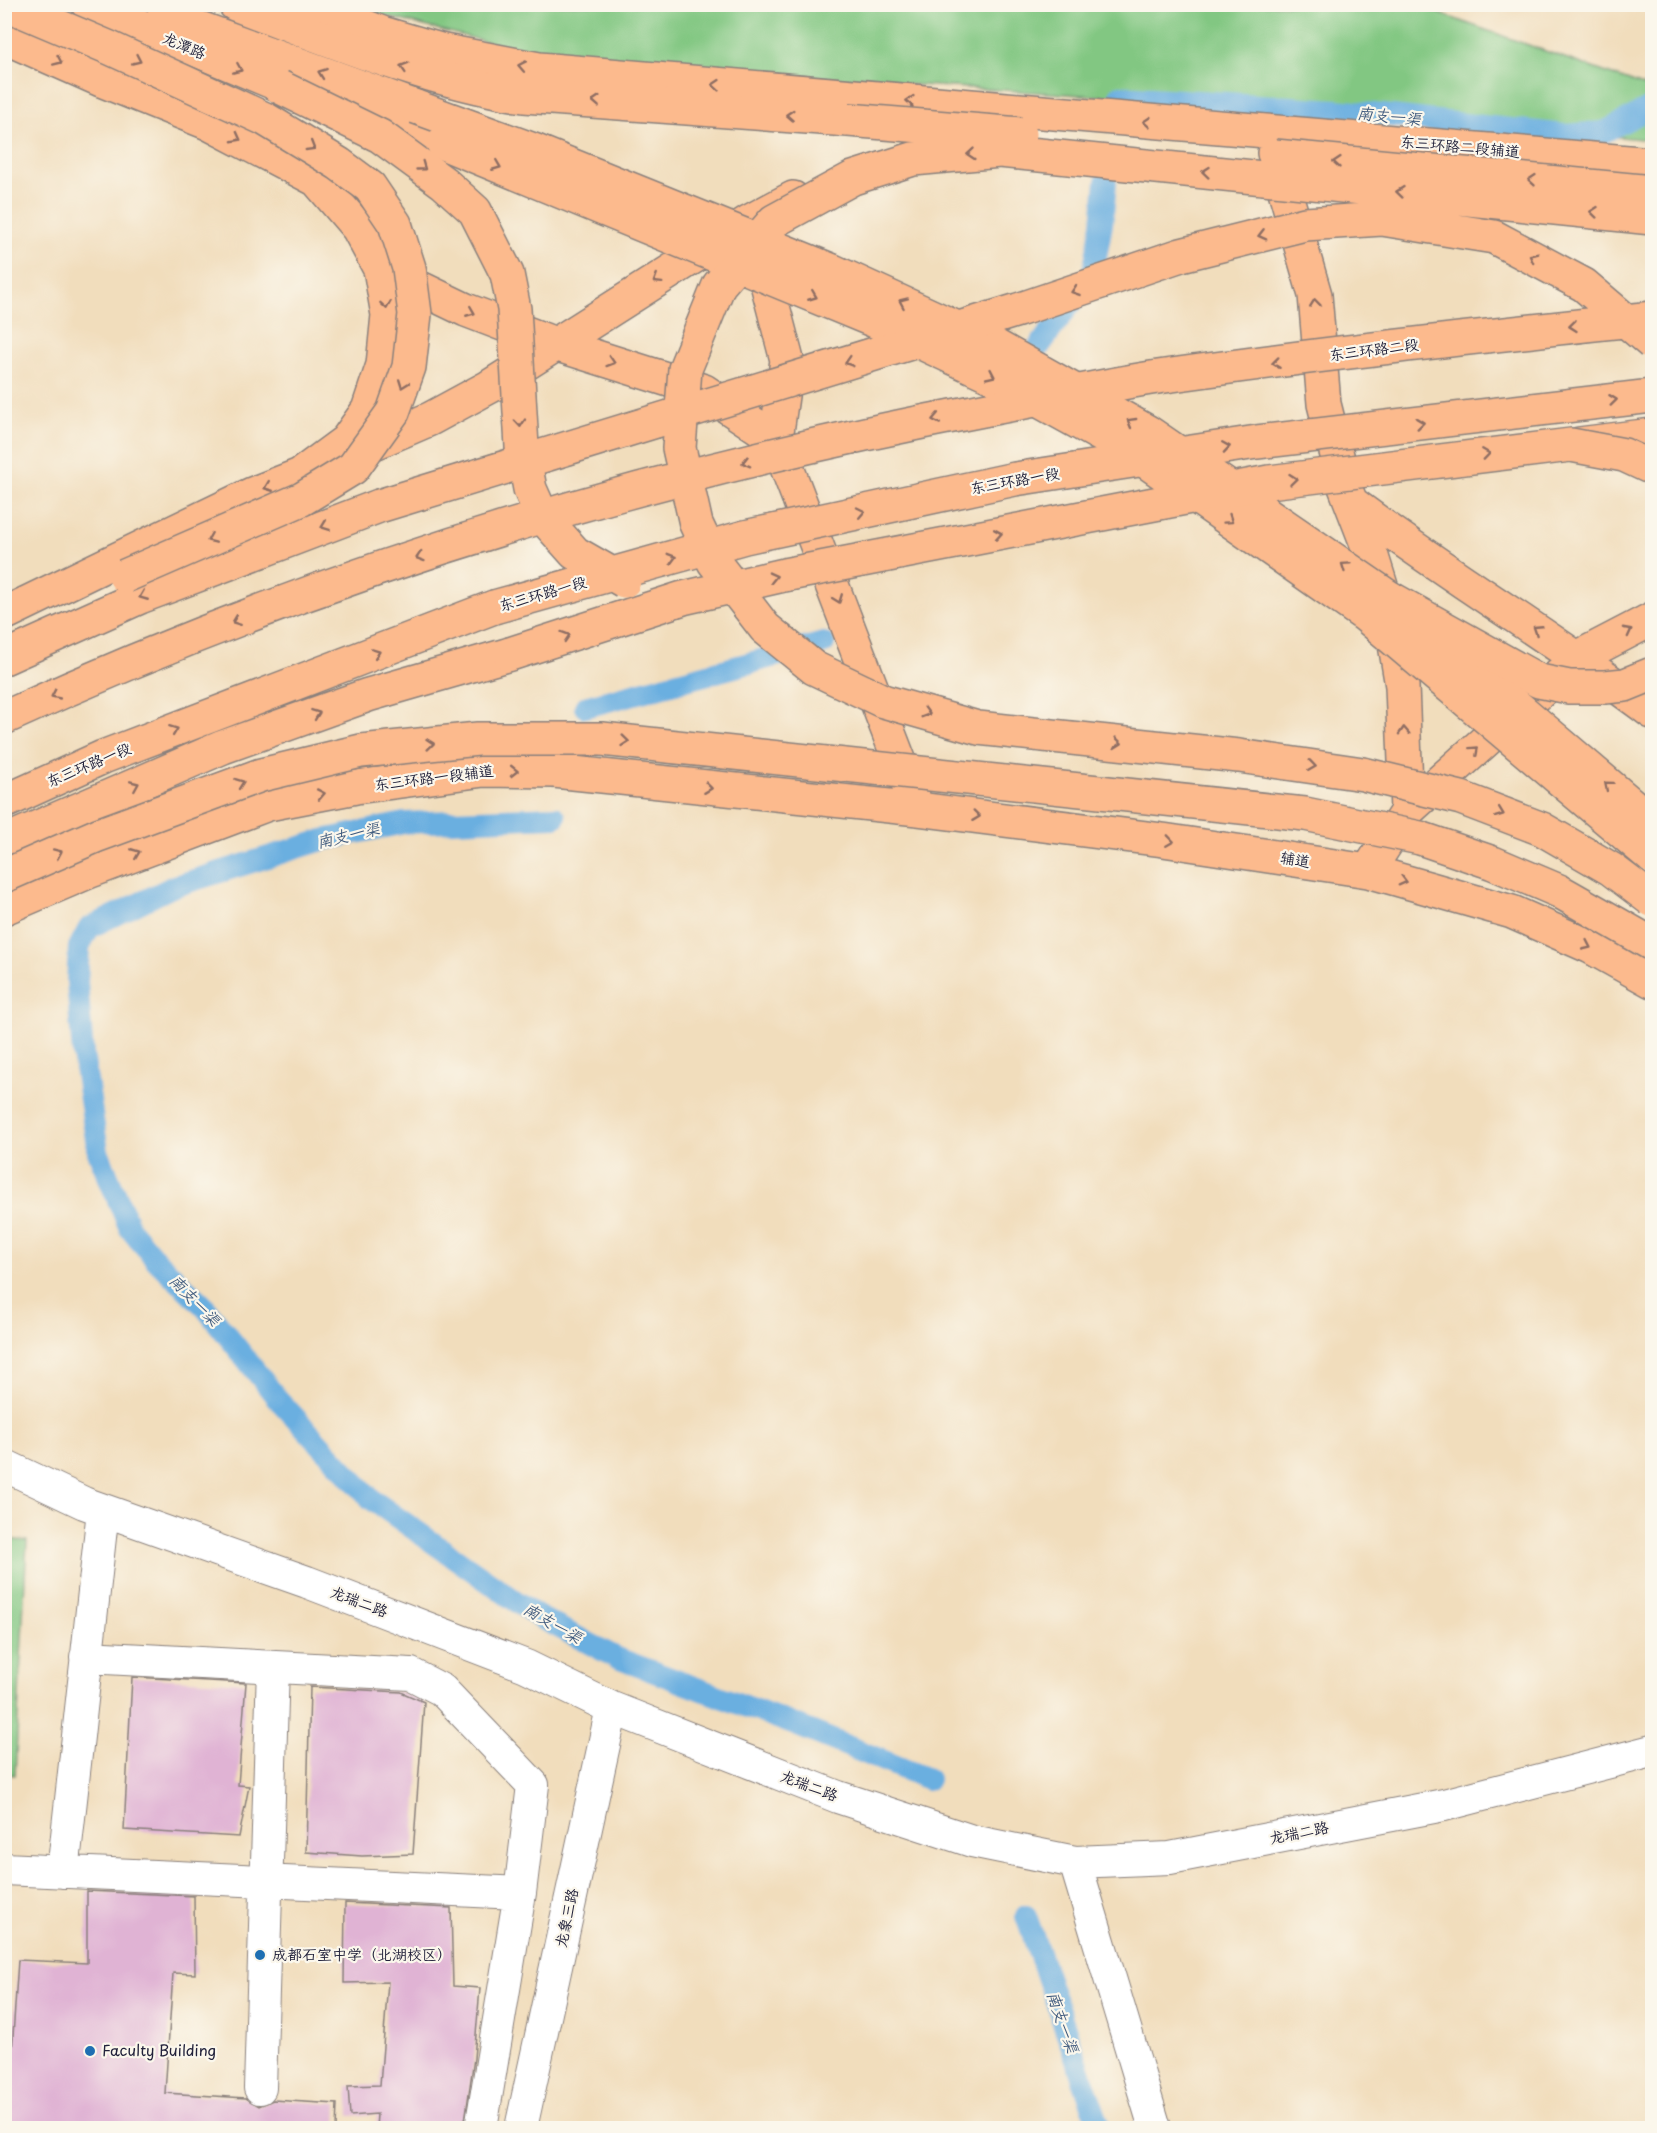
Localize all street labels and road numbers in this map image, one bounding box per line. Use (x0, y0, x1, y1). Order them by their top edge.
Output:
street label: 龙潭路 (159, 25, 210, 64)
street label: 东三环路二段辅道 (1399, 129, 1521, 162)
street label: 东三环路二段 (1328, 332, 1420, 365)
street label: 东三环路一段 (968, 460, 1061, 499)
street label: 东三环路一段 (496, 569, 589, 616)
street label: 东三环路一段 (42, 735, 134, 792)
street label: 东三环路一段辅道 (373, 758, 495, 795)
street label: 辅道 (1279, 845, 1312, 872)
street label: 龙瑞二路 (327, 1579, 392, 1622)
street label: 龙瑞二路 (777, 1763, 842, 1806)
street label: 龙瑞二路 (1267, 1815, 1330, 1849)
street label: 龙象三路 (548, 1886, 583, 1949)

